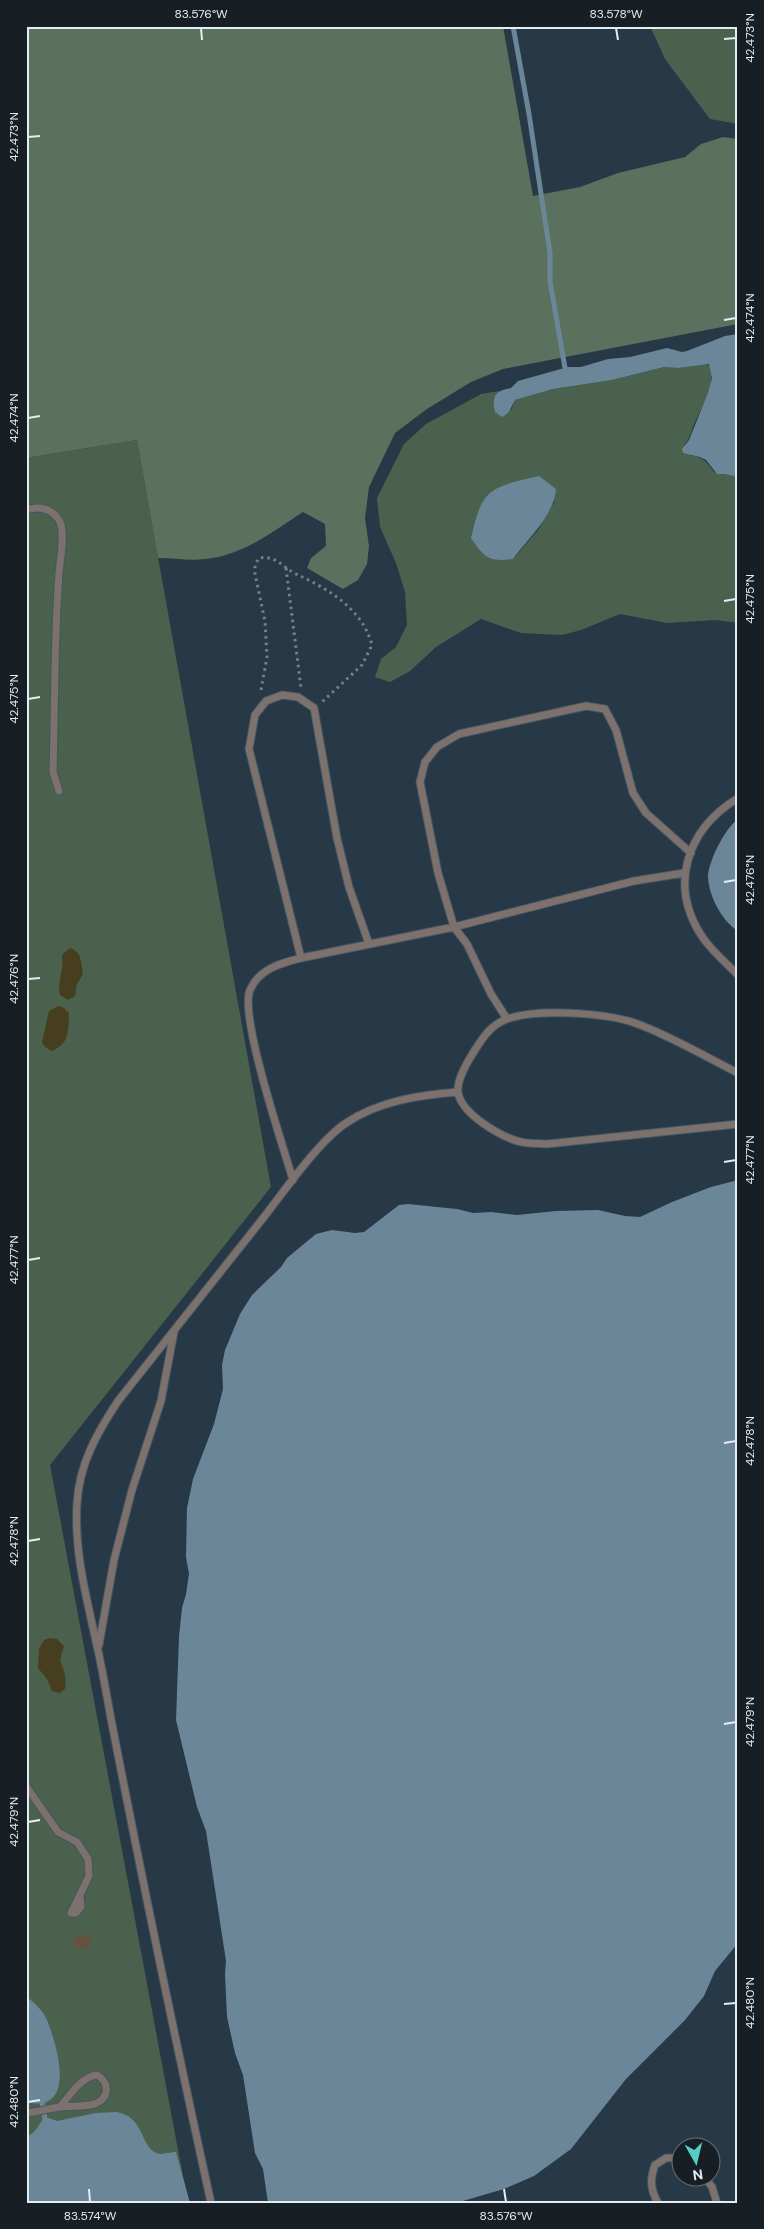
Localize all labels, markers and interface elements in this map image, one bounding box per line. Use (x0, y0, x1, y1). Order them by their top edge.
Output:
text: 83.576°W (174, 6, 228, 22)
text: 83.578°W (589, 6, 643, 22)
text: 42.473°N (742, 13, 758, 63)
text: 42.473°N (6, 112, 22, 162)
text: 42.474°N (742, 293, 758, 343)
text: 42.474°N (6, 393, 22, 443)
text: 42.475°N (742, 574, 758, 624)
text: 42.475°N (6, 674, 22, 724)
text: 42.476°N (742, 855, 758, 905)
text: 42.476°N (6, 954, 22, 1004)
text: 42.477°N (742, 1135, 758, 1185)
text: 42.477°N (6, 1235, 22, 1285)
text: 42.478°N (742, 1416, 758, 1466)
text: 42.478°N (6, 1516, 22, 1566)
text: 42.479°N (742, 1697, 758, 1747)
text: 42.479°N (6, 1797, 22, 1847)
text: 42.480°N (742, 1977, 758, 2029)
text: 42.480°N (6, 2076, 22, 2128)
north arrow (672, 2136, 722, 2186)
text: N (691, 2165, 704, 2184)
text: 83.574°W (64, 2208, 117, 2224)
text: 83.576°W (479, 2208, 533, 2224)

